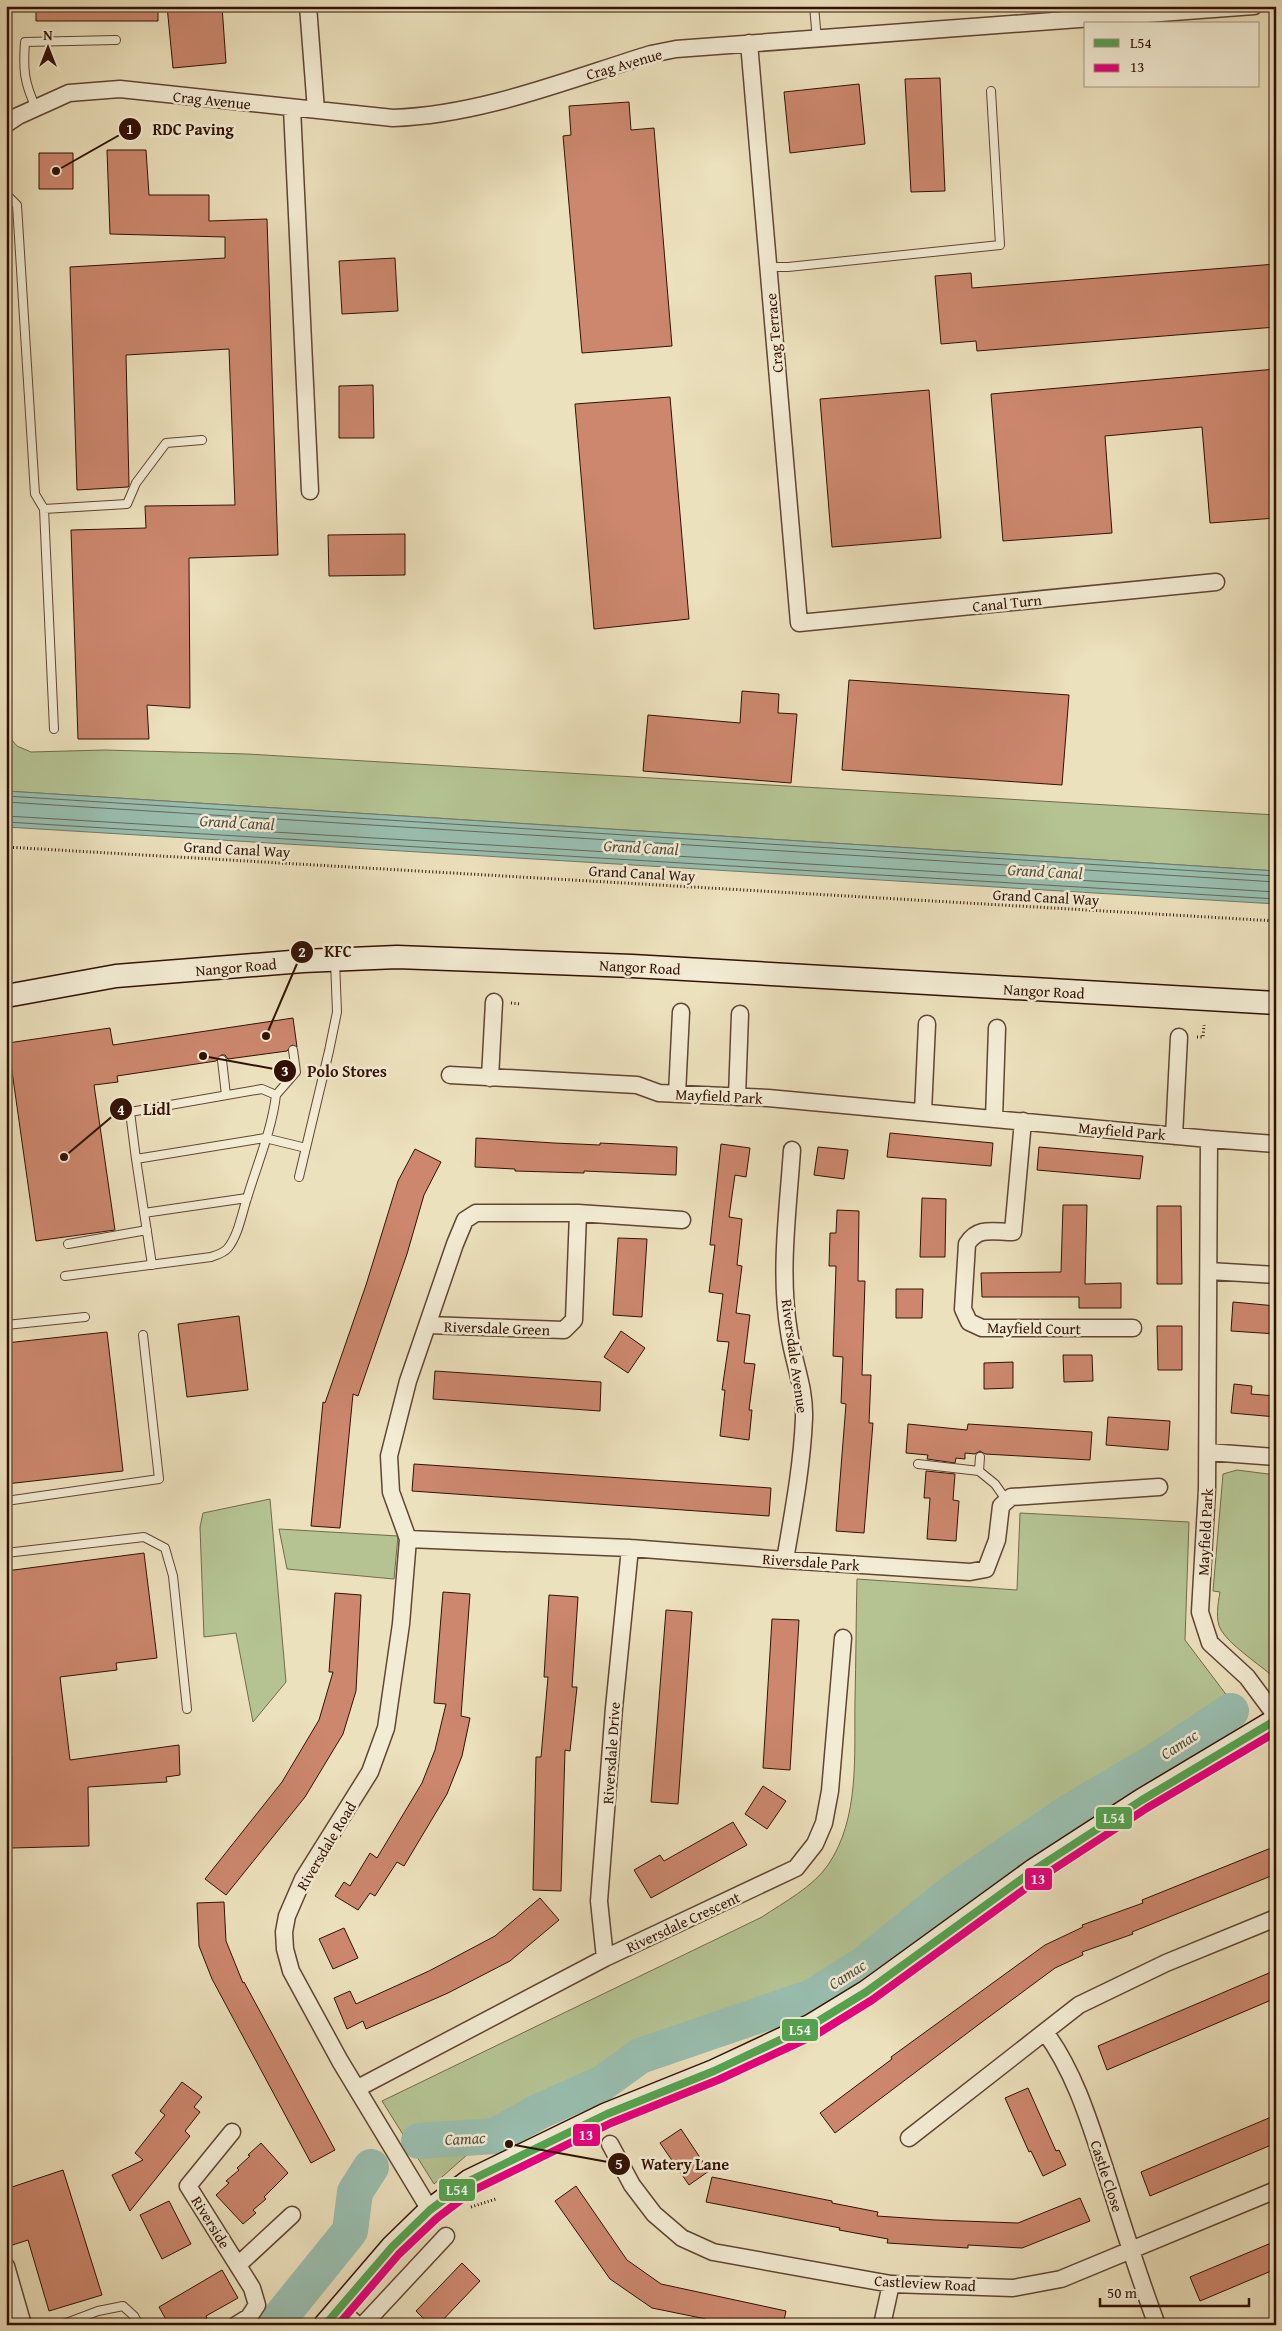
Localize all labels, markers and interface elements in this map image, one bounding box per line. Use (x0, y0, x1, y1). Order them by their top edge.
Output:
north arrow (22, 22, 72, 72)
legend (1084, 22, 1260, 88)
text: N (43, 25, 53, 45)
text: L54 (1130, 32, 1152, 53)
street label: Crag Avenue (584, 43, 664, 85)
text: 13 (1130, 56, 1144, 77)
street label: Crag Avenue (172, 85, 252, 115)
callout: RDC Paving (117, 114, 244, 145)
text: RDC Paving (152, 117, 234, 141)
text: 1 (126, 118, 134, 139)
street label: Crag Terrace (760, 292, 788, 374)
street label: Canal Turn (971, 589, 1043, 617)
water label: Grand Canal (199, 808, 275, 836)
water label: Grand Canal (603, 833, 679, 861)
street label: Grand Canal Way (183, 836, 291, 862)
water label: Grand Canal (1007, 857, 1083, 885)
street label: Grand Canal Way (588, 860, 696, 886)
street label: Grand Canal Way (992, 884, 1100, 910)
callout: KFC (290, 936, 362, 967)
text: KFC (324, 939, 352, 963)
text: 2 (298, 941, 306, 962)
street label: Nangor Road (195, 953, 277, 981)
street label: Nangor Road (599, 954, 681, 980)
street label: Nangor Road (1003, 978, 1085, 1004)
callout: Polo Stores (272, 1055, 397, 1086)
text: Polo Stores (307, 1059, 387, 1083)
text: 3 (281, 1060, 289, 1081)
street label: Mayfield Park (675, 1083, 764, 1109)
callout: Lidl (108, 1094, 181, 1125)
text: Lidl (143, 1097, 171, 1121)
text: 4 (117, 1099, 125, 1120)
street label: Mayfield Park (1078, 1117, 1167, 1145)
street label: Riversdale Avenue (777, 1298, 813, 1414)
street label: Riversdale Green (444, 1316, 551, 1340)
street label: Mayfield Court (987, 1317, 1082, 1339)
street label: Mayfield Park (1192, 1487, 1218, 1576)
street label: Riversdale Park (762, 1548, 861, 1576)
street label: Riversdale Drive (597, 1701, 625, 1805)
water label: Camac (1155, 1723, 1203, 1765)
street label: Riversdale Road (291, 1798, 361, 1894)
line badge: L54 (1095, 1806, 1133, 1830)
text: L54 (1103, 1808, 1125, 1828)
line badge: 13 (1024, 1867, 1053, 1891)
text: 13 (1031, 1869, 1045, 1889)
street label: Riversdale Crescent (623, 1886, 744, 1958)
water label: Camac (823, 1953, 871, 1995)
line badge: L54 (781, 2018, 819, 2042)
text: L54 (789, 2020, 811, 2040)
line badge: 13 (572, 2123, 601, 2147)
water label: Camac (444, 2125, 487, 2151)
text: 13 (579, 2125, 593, 2145)
street label: Castle Close (1086, 2138, 1128, 2214)
callout: Watery Lane (606, 2149, 739, 2180)
text: Watery Lane (641, 2152, 729, 2176)
text: 5 (615, 2153, 623, 2174)
line badge: L54 (438, 2178, 476, 2202)
text: L54 (446, 2180, 468, 2200)
street label: Riverside (187, 2192, 235, 2252)
street label: Castleview Road (874, 2270, 976, 2296)
scale bar (1100, 2276, 1248, 2308)
text: 50 m (1107, 2282, 1138, 2303)

